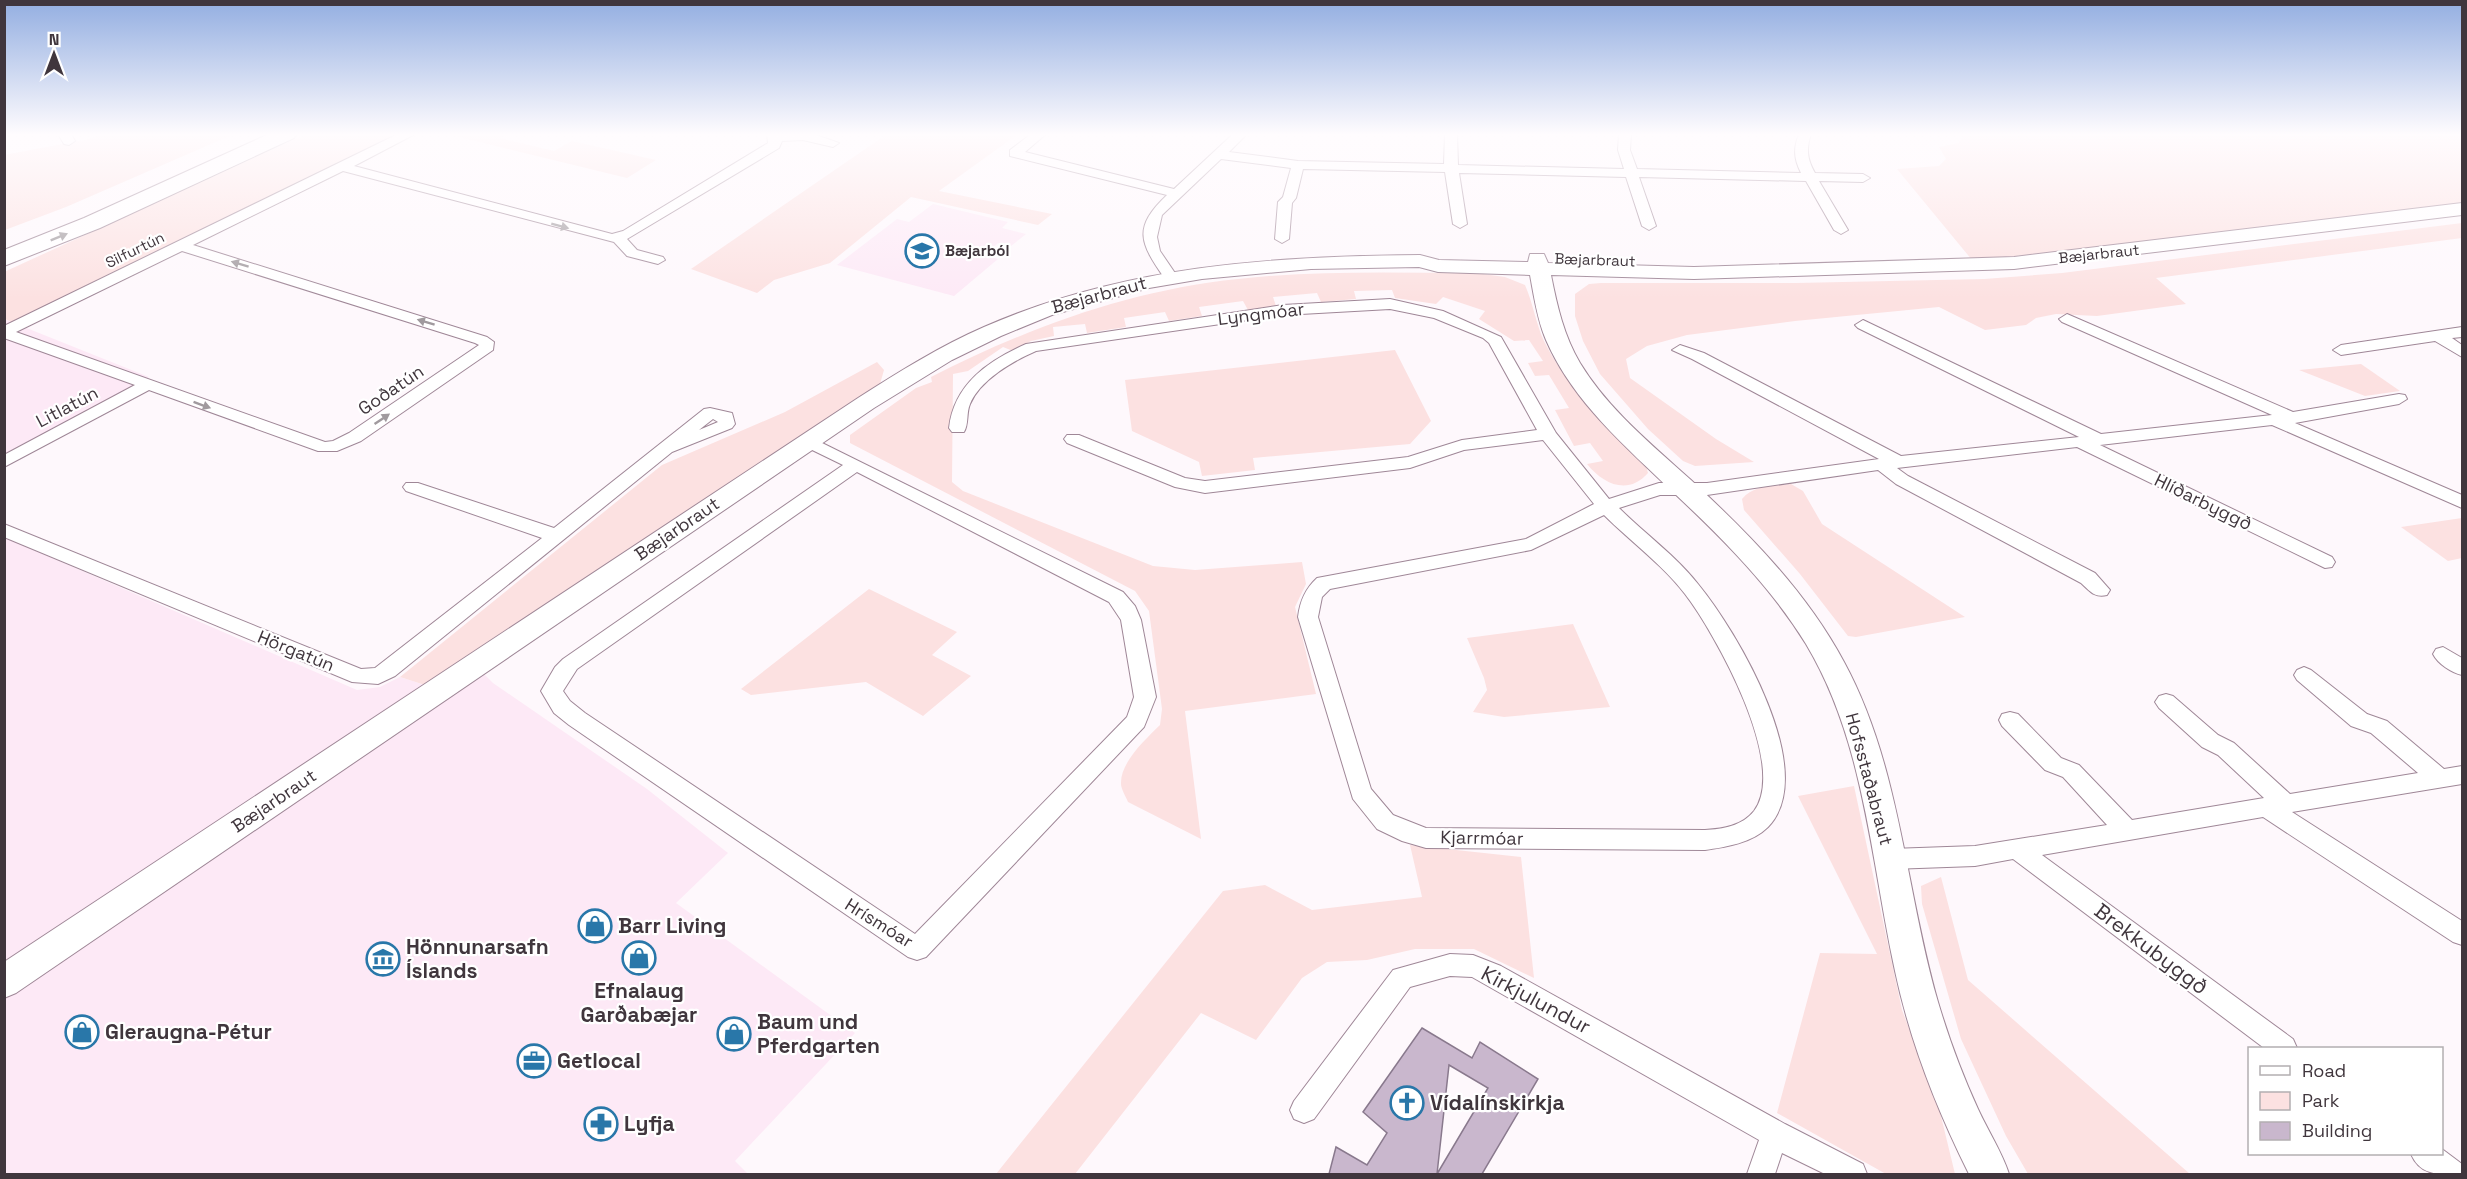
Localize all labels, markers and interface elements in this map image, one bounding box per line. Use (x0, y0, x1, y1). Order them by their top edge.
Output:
north arrow (24, 24, 84, 84)
text: N (49, 29, 59, 50)
one-way arrow (552, 222, 570, 231)
street label: Silfurtún (102, 227, 167, 272)
one-way arrow (50, 232, 68, 242)
school or university icon: Bæjarból (904, 233, 940, 269)
street label: Bæjarbraut (2057, 240, 2140, 267)
place label: Bæjarból (945, 241, 1009, 260)
street label: Bæjarbraut (1554, 249, 1636, 270)
one-way arrow (231, 259, 249, 268)
street label: Bæjarbraut (1049, 271, 1149, 318)
street label: Lyngmóar (1216, 297, 1306, 330)
one-way arrow (417, 317, 435, 327)
street label: Goðatún (354, 359, 428, 420)
street label: Litlatún (32, 381, 102, 432)
one-way arrow (194, 400, 212, 410)
one-way arrow (374, 413, 390, 425)
street label: Hlíðarbyggð (2151, 468, 2256, 535)
street label: Bæjarbraut (630, 492, 724, 565)
street label: Hörgatún (254, 625, 338, 676)
street label: Hofsstaðabraut (1841, 710, 1898, 848)
street label: Bæjarbraut (227, 764, 321, 837)
street label: Kjarrmóar (1440, 825, 1524, 850)
street label: Hrísmóar (841, 893, 918, 953)
street label: Brekkubyggð (2089, 897, 2214, 1000)
shop icon: Barr Living (577, 908, 613, 944)
place label: Barr Living (618, 912, 726, 939)
place label: Hönnunarsafn Íslands (406, 933, 549, 984)
shop icon: Efnalaug Garðabæjar (621, 940, 657, 976)
museum icon: Hönnunarsafn Íslands (365, 941, 401, 977)
street label: Kirkjulundur (1477, 959, 1596, 1040)
place label: Efnalaug Garðabæjar (581, 977, 697, 1028)
place label: Baum und Pferdgarten (757, 1008, 880, 1059)
shop icon: Gleraugna-Pétur (64, 1014, 100, 1050)
shop icon: Baum und Pferdgarten (716, 1016, 752, 1052)
place label: Gleraugna-Pétur (105, 1018, 272, 1045)
office icon: Getlocal (516, 1043, 552, 1079)
place label: Getlocal (557, 1047, 641, 1074)
legend (2248, 1047, 2443, 1155)
text: Road (2302, 1059, 2346, 1082)
church icon: Vídalínskirkja (1389, 1085, 1425, 1121)
place label: Vídalínskirkja (1430, 1089, 1565, 1116)
text: Park (2302, 1089, 2340, 1112)
pharmacy icon: Lyfja (583, 1106, 619, 1142)
place label: Lyfja (624, 1110, 675, 1137)
text: Building (2302, 1119, 2372, 1142)

